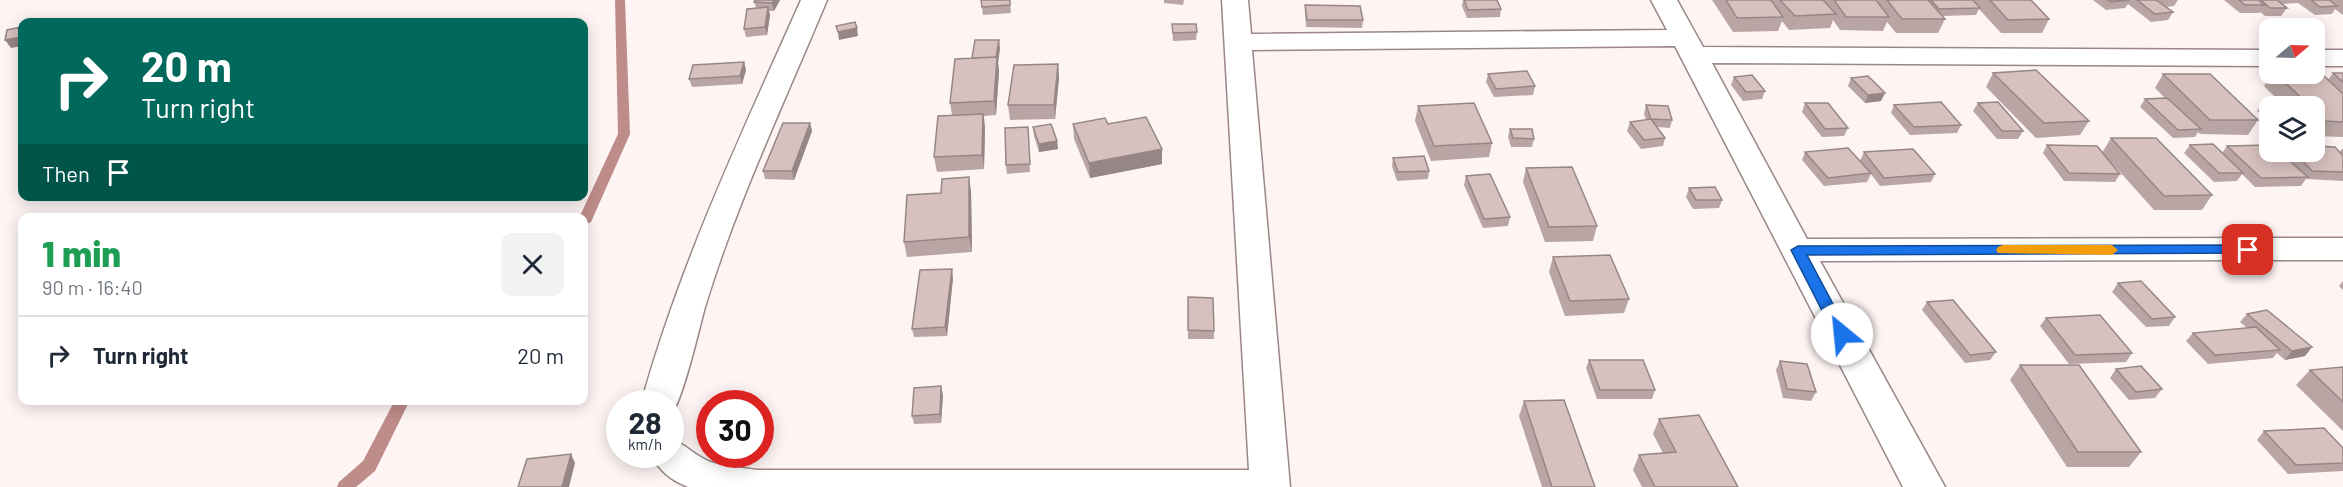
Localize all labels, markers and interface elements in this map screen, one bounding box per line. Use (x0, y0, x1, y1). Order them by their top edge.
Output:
north arrow (2259, 18, 2325, 84)
map controls (2259, 18, 2325, 162)
text: 20 m (141, 40, 232, 90)
icon: right (42, 42, 120, 120)
text: Turn right (141, 91, 255, 123)
button: layers (2259, 96, 2325, 162)
icon: arrive (102, 156, 135, 189)
text: Then (42, 160, 90, 186)
pin (2222, 224, 2273, 275)
text: 1 min (42, 231, 121, 274)
button: close (501, 233, 564, 296)
icon: arrive (2231, 233, 2264, 266)
text: 90 m · 16:40 (42, 275, 143, 299)
position arrow (1810, 302, 1874, 366)
icon: right (42, 339, 75, 372)
text: Turn right (93, 342, 188, 368)
text: 20 m (517, 342, 564, 368)
speed limit sign: 30 (696, 390, 774, 468)
text: 28 (628, 404, 662, 440)
text: km/h (628, 435, 662, 453)

